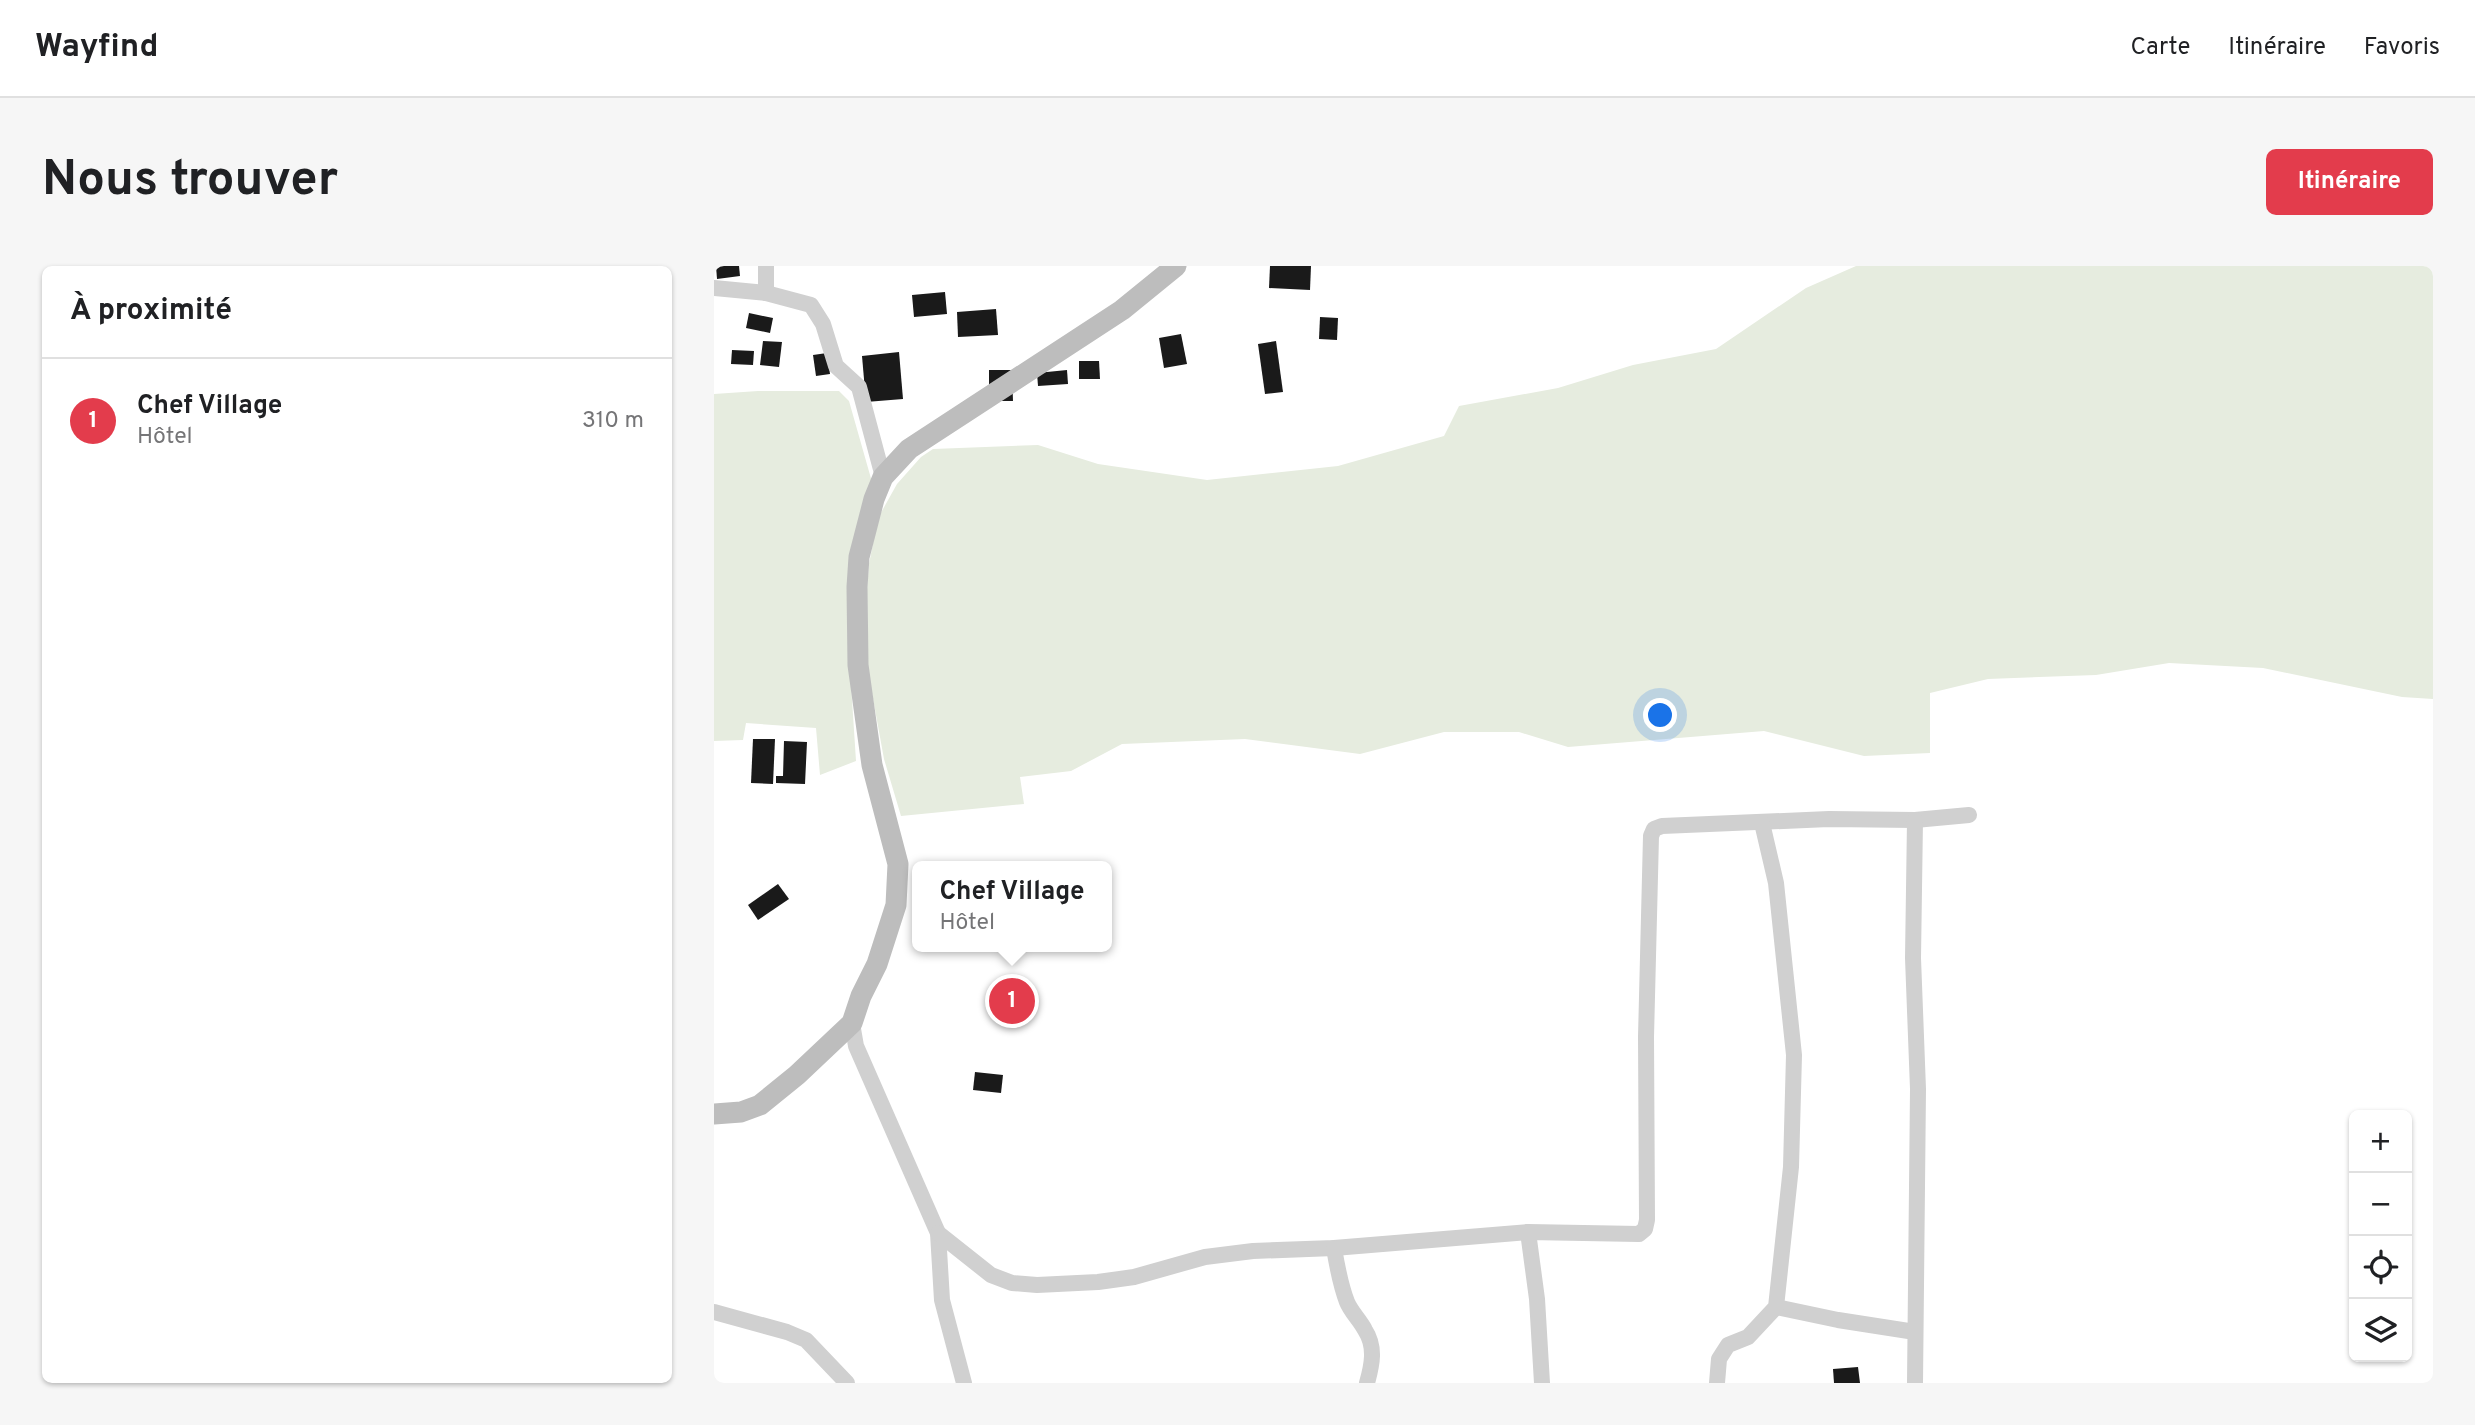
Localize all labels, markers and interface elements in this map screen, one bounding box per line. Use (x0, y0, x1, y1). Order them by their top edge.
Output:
text: Wayfind (35, 27, 158, 69)
text: Carte (2130, 33, 2190, 63)
text: Itinéraire (2228, 33, 2326, 63)
text: Favoris (2364, 33, 2440, 63)
button: Itinéraire (2266, 149, 2433, 215)
text: Nous trouver (42, 151, 338, 213)
text: À proximité (70, 293, 232, 330)
text: Chef Village (137, 390, 282, 423)
text: 1 (88, 407, 98, 436)
text: 310 m (582, 407, 644, 436)
text: Hôtel (137, 423, 193, 452)
your location (1643, 698, 1677, 732)
popup (912, 861, 1112, 952)
text: Chef Village (939, 876, 1085, 909)
text: Hôtel (939, 909, 995, 938)
pin: 1 (989, 975, 1035, 1027)
map controls (2349, 1110, 2412, 1362)
button: + (2349, 1110, 2412, 1173)
button: − (2349, 1173, 2412, 1236)
button: locate (2349, 1236, 2412, 1299)
button: layers (2349, 1299, 2412, 1362)

